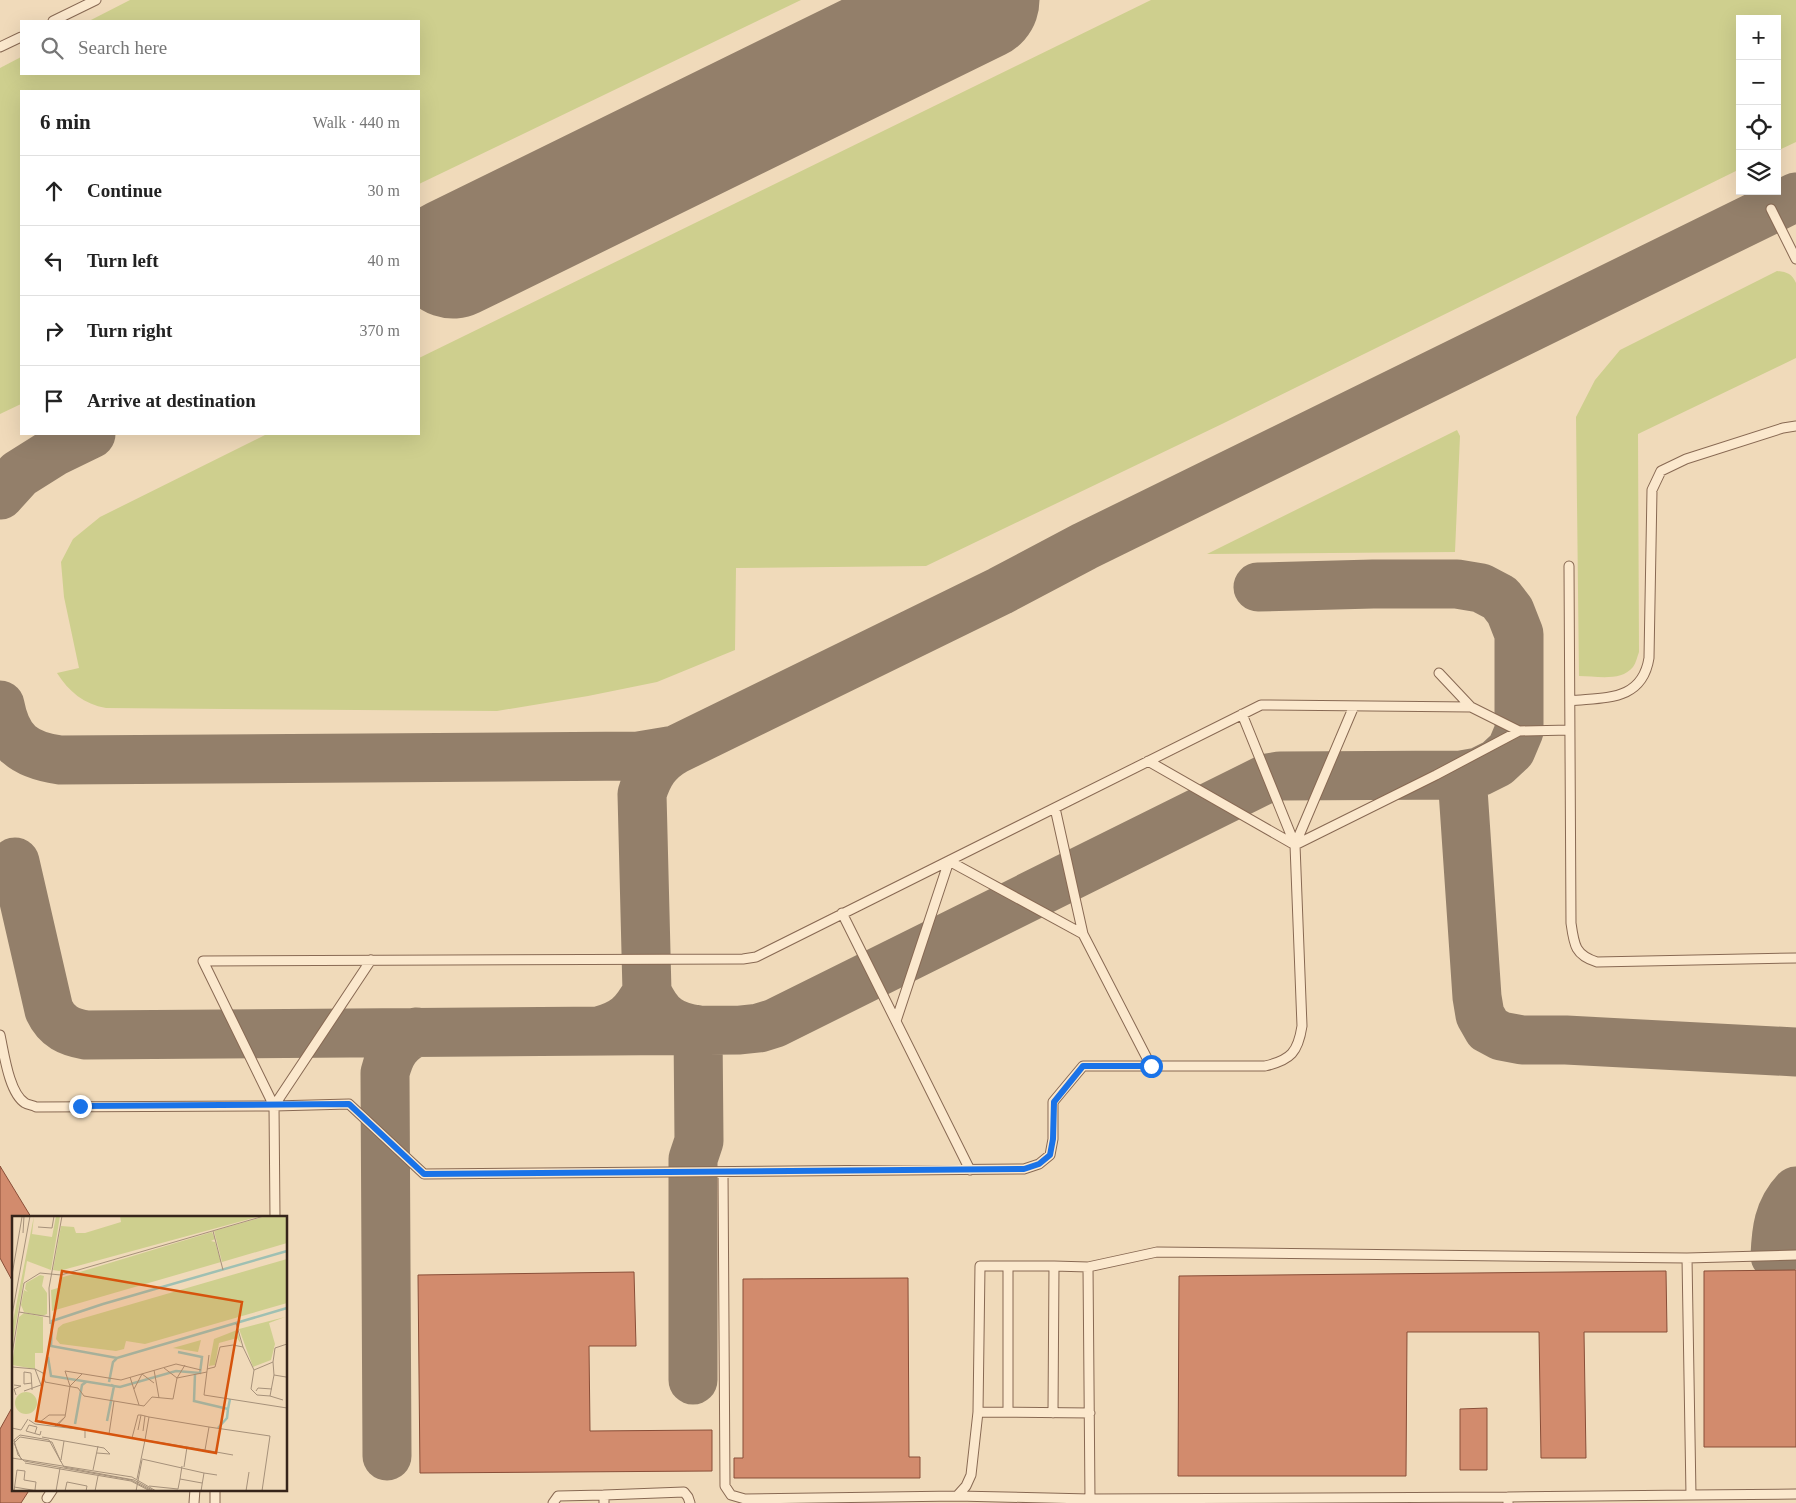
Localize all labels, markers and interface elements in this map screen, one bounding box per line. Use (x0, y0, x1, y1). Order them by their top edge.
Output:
map controls (1736, 15, 1781, 195)
button: + (1736, 15, 1781, 60)
search box (20, 20, 420, 75)
icon: search (38, 34, 66, 62)
text: Search here (78, 37, 167, 58)
button: − (1736, 60, 1781, 105)
button: locate (1736, 105, 1781, 150)
text: 6 min (40, 110, 91, 134)
text: Walk · 440 m (313, 114, 400, 131)
button: layers (1736, 150, 1781, 195)
icon: ahead (40, 177, 68, 205)
text: Continue (87, 180, 162, 201)
text: 30 m (368, 182, 400, 199)
icon: left (40, 247, 68, 275)
text: Turn left (87, 250, 159, 271)
text: 40 m (368, 252, 400, 269)
icon: right (40, 317, 68, 345)
text: Turn right (87, 320, 172, 341)
text: 370 m (360, 322, 400, 339)
icon: arrive (40, 387, 68, 415)
text: Arrive at destination (87, 390, 256, 411)
route start (1140, 1055, 1163, 1078)
route end (69, 1095, 92, 1118)
inset map (12, 1216, 288, 1490)

